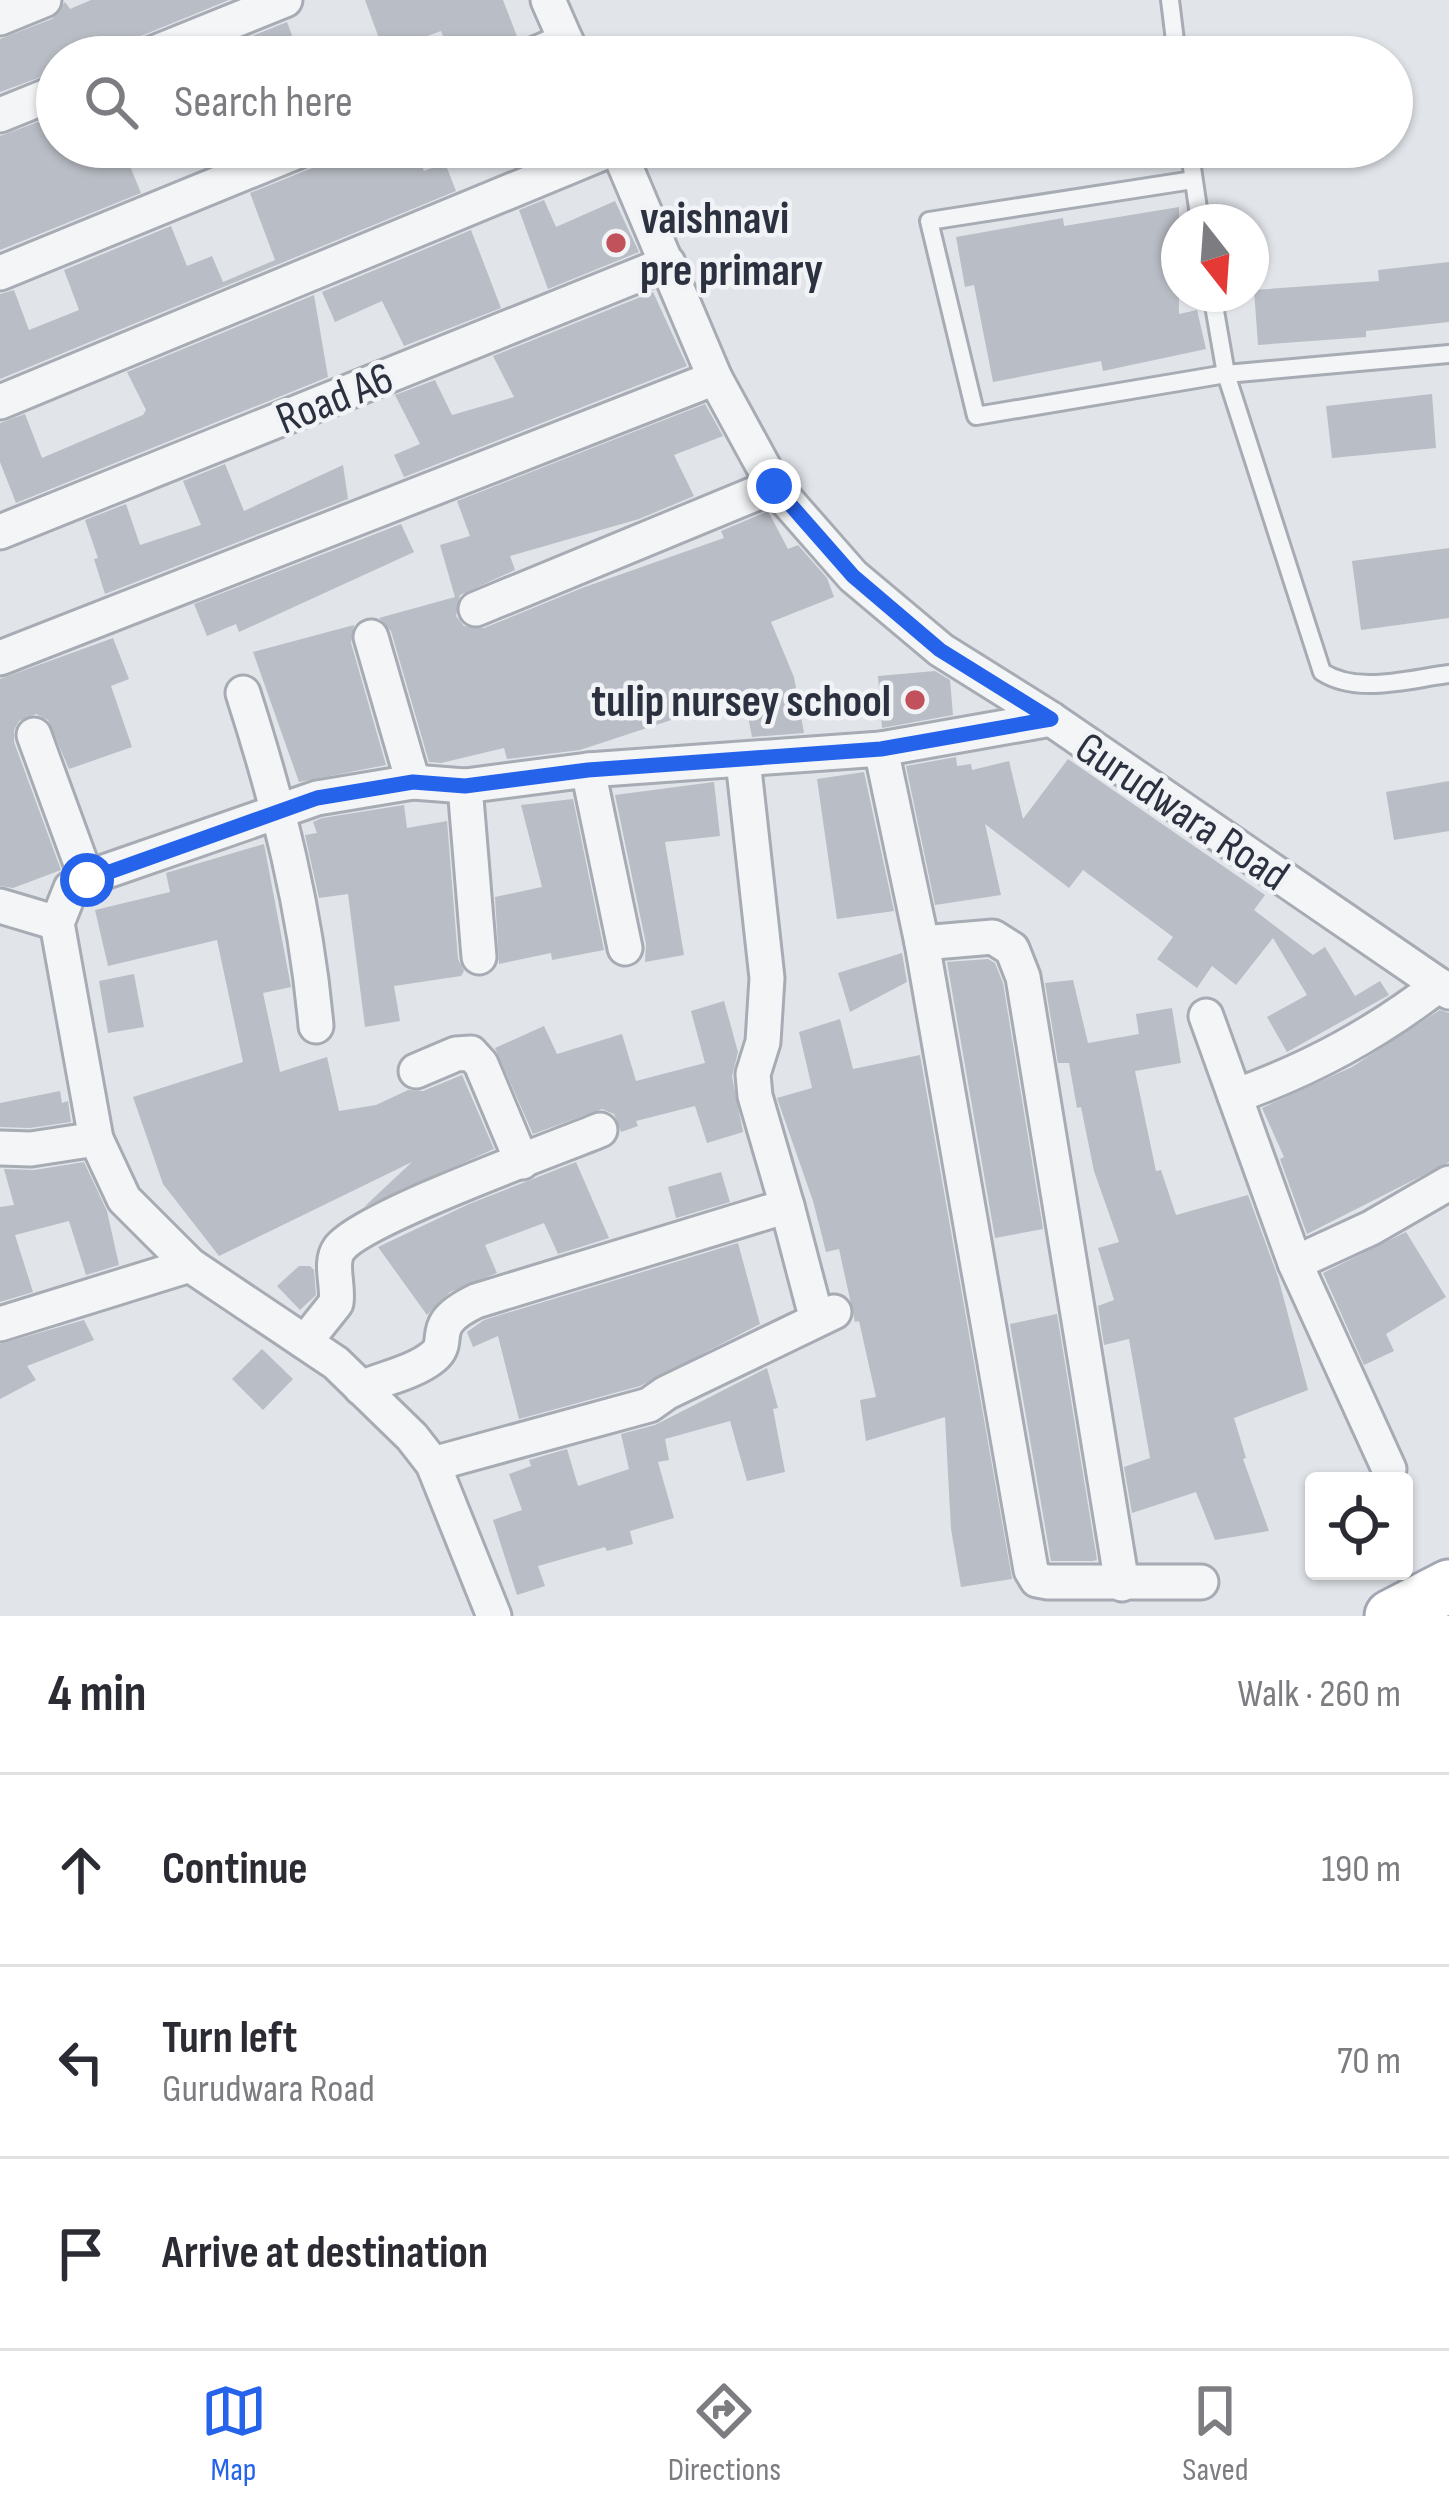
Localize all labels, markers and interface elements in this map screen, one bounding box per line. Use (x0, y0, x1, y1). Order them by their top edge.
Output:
search box (36, 36, 1413, 168)
icon: search (78, 69, 144, 135)
text: Search here (174, 75, 353, 130)
place label: vaishnavi pre primary (640, 192, 823, 299)
north arrow (1161, 204, 1269, 312)
marker: vaishnavi pre primary (603, 230, 629, 256)
street label: Road A6 (269, 351, 401, 447)
route end (747, 459, 801, 513)
place label: tulip nursey school (591, 675, 891, 730)
marker: tulip nursey school (902, 687, 928, 713)
street label: Gurudwara Road (1064, 721, 1299, 904)
route start (60, 853, 114, 907)
map controls (1305, 1472, 1413, 1580)
button: locate (1305, 1472, 1413, 1580)
text: 4 min (48, 1664, 147, 1725)
text: Walk · 260 m (1238, 1671, 1401, 1718)
icon: ahead (48, 1837, 114, 1903)
text: Continue (162, 1842, 308, 1897)
text: 190 m (1321, 1846, 1401, 1893)
text: Turn left (162, 2011, 297, 2066)
icon: left (48, 2029, 114, 2095)
text: 70 m (1337, 2038, 1401, 2085)
text: Gurudwara Road (162, 2066, 375, 2113)
icon: arrive (48, 2221, 114, 2287)
text: Arrive at destination (162, 2226, 488, 2281)
tab: Map (201, 2378, 267, 2490)
tab: Directions (668, 2378, 781, 2490)
tab: Saved (1182, 2378, 1248, 2490)

